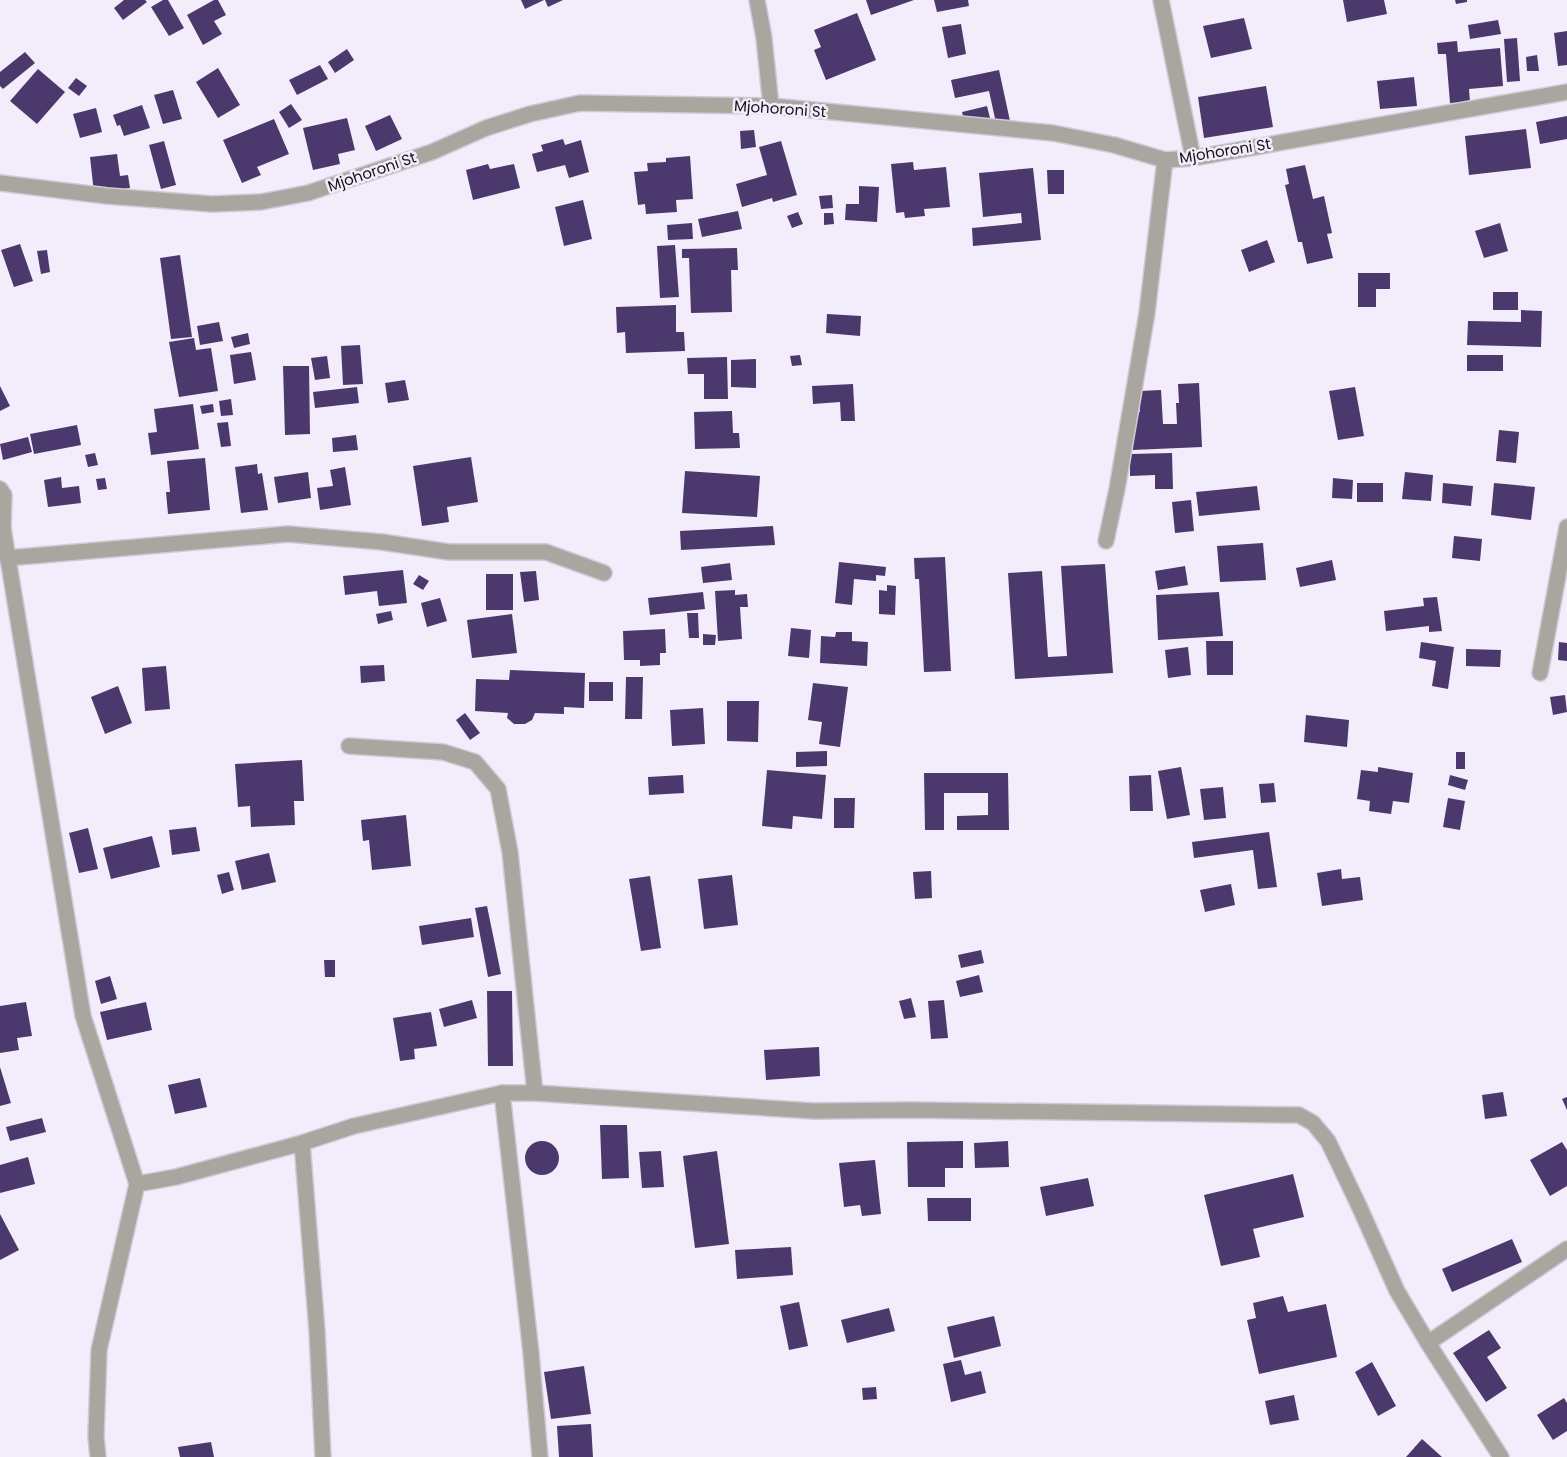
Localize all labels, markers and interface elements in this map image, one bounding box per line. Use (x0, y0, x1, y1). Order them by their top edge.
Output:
street label: Mjohoroni St (733, 95, 827, 122)
street label: Mjohoroni St (1178, 133, 1272, 168)
street label: Mjohoroni St (325, 147, 419, 196)

